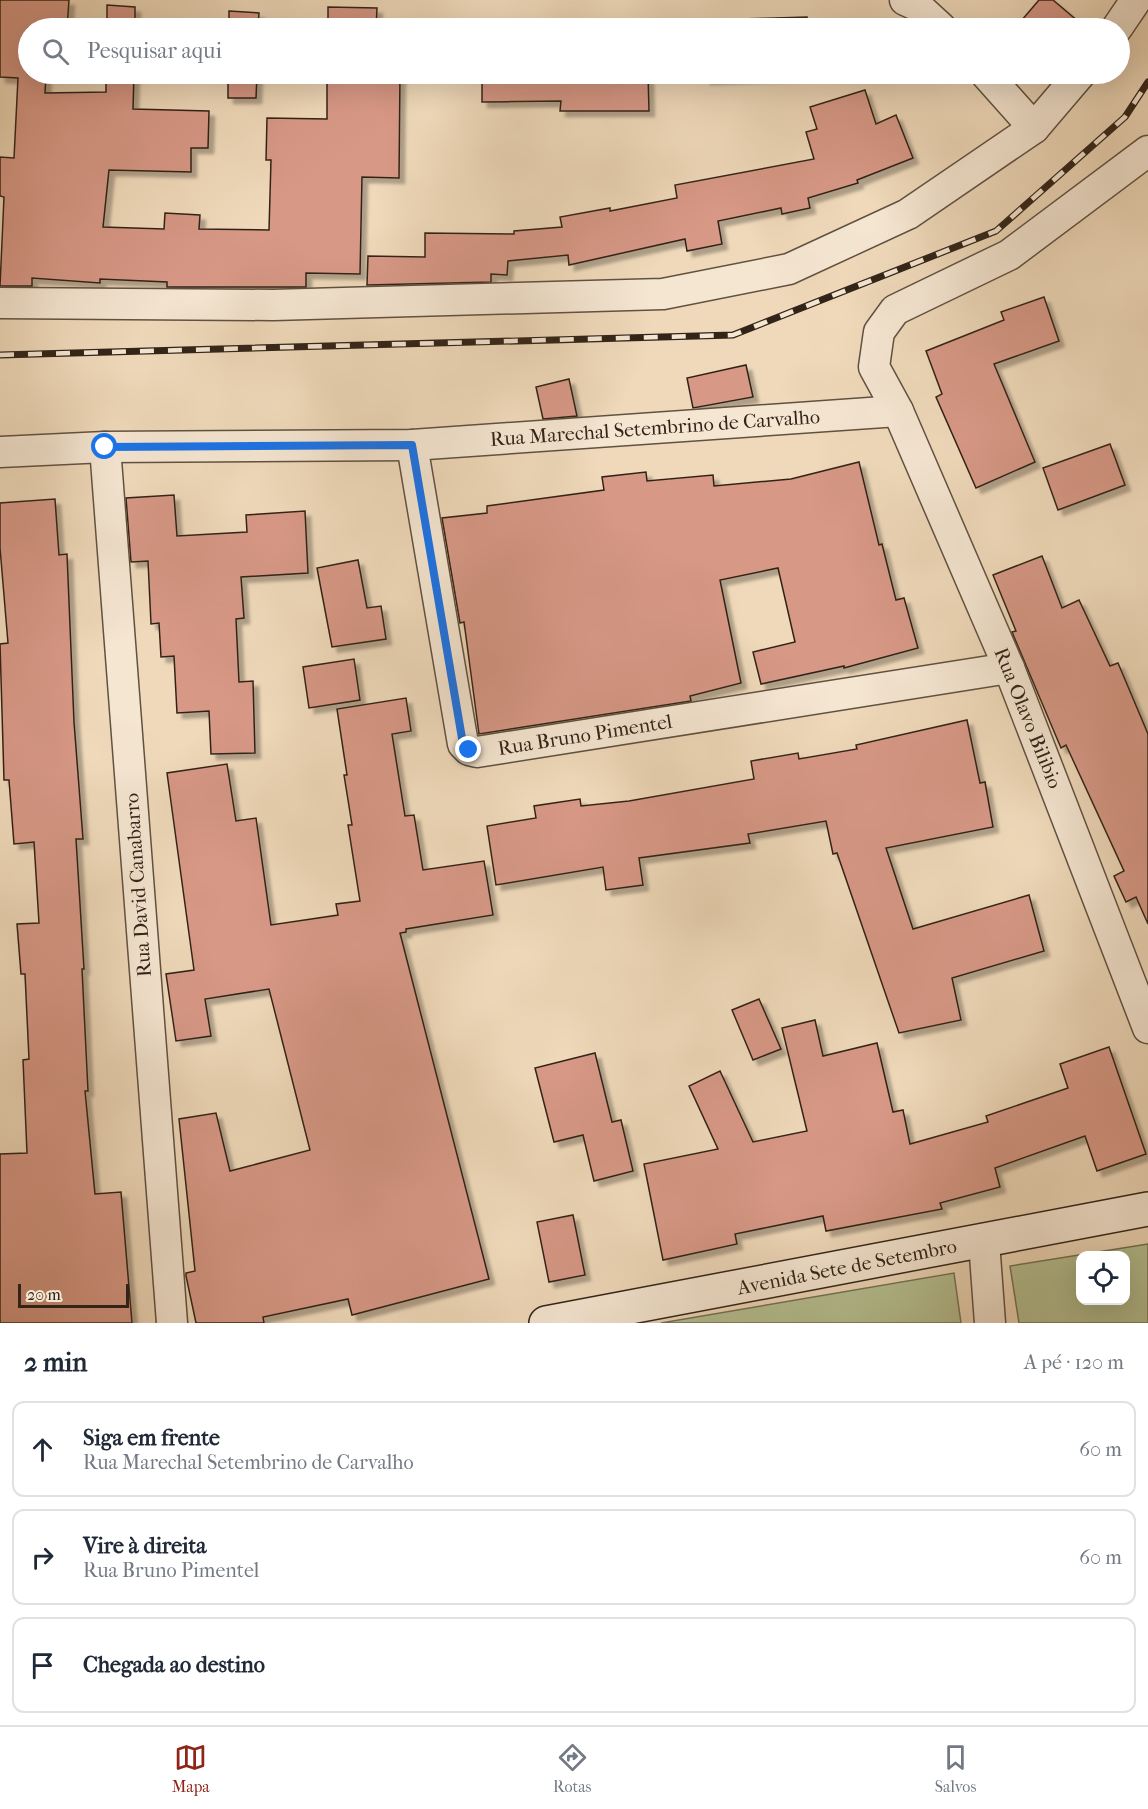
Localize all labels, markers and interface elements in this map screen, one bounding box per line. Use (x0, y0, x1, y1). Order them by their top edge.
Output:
search box (18, 18, 1130, 84)
icon: search (39, 35, 72, 68)
text: Pesquisar aqui (87, 38, 222, 64)
street label: Rua Marechal Setembrino de Carvalho (489, 405, 821, 451)
route start (91, 433, 117, 459)
street label: Rua Olavo Bilibio (989, 644, 1067, 792)
street label: Rua Bruno Pimentel (496, 710, 674, 760)
route end (455, 736, 481, 762)
street label: Rua David Canabarro (120, 792, 156, 978)
street label: Avenida Sete de Setembro (734, 1234, 959, 1300)
map controls (1076, 1251, 1130, 1305)
button: locate (1076, 1251, 1130, 1305)
scale bar (18, 1281, 129, 1308)
text: 20 m (27, 1285, 61, 1304)
text: 2 min (24, 1347, 87, 1378)
text: A pé · 120 m (1024, 1351, 1124, 1374)
text: Siga em frente (83, 1425, 220, 1451)
icon: ahead (26, 1433, 59, 1466)
text: 60 m (1079, 1438, 1122, 1461)
text: Rua Marechal Setembrino de Carvalho (83, 1451, 414, 1474)
text: Vire à direita (83, 1533, 206, 1559)
icon: right (26, 1541, 59, 1574)
text: 60 m (1079, 1546, 1122, 1569)
text: Rua Bruno Pimentel (83, 1559, 259, 1582)
icon: arrive (26, 1649, 59, 1682)
text: Chegada ao destino (83, 1652, 265, 1678)
tab: Mapa (172, 1741, 210, 1796)
tab: Rotas (553, 1741, 592, 1796)
tab: Salvos (935, 1741, 976, 1796)

